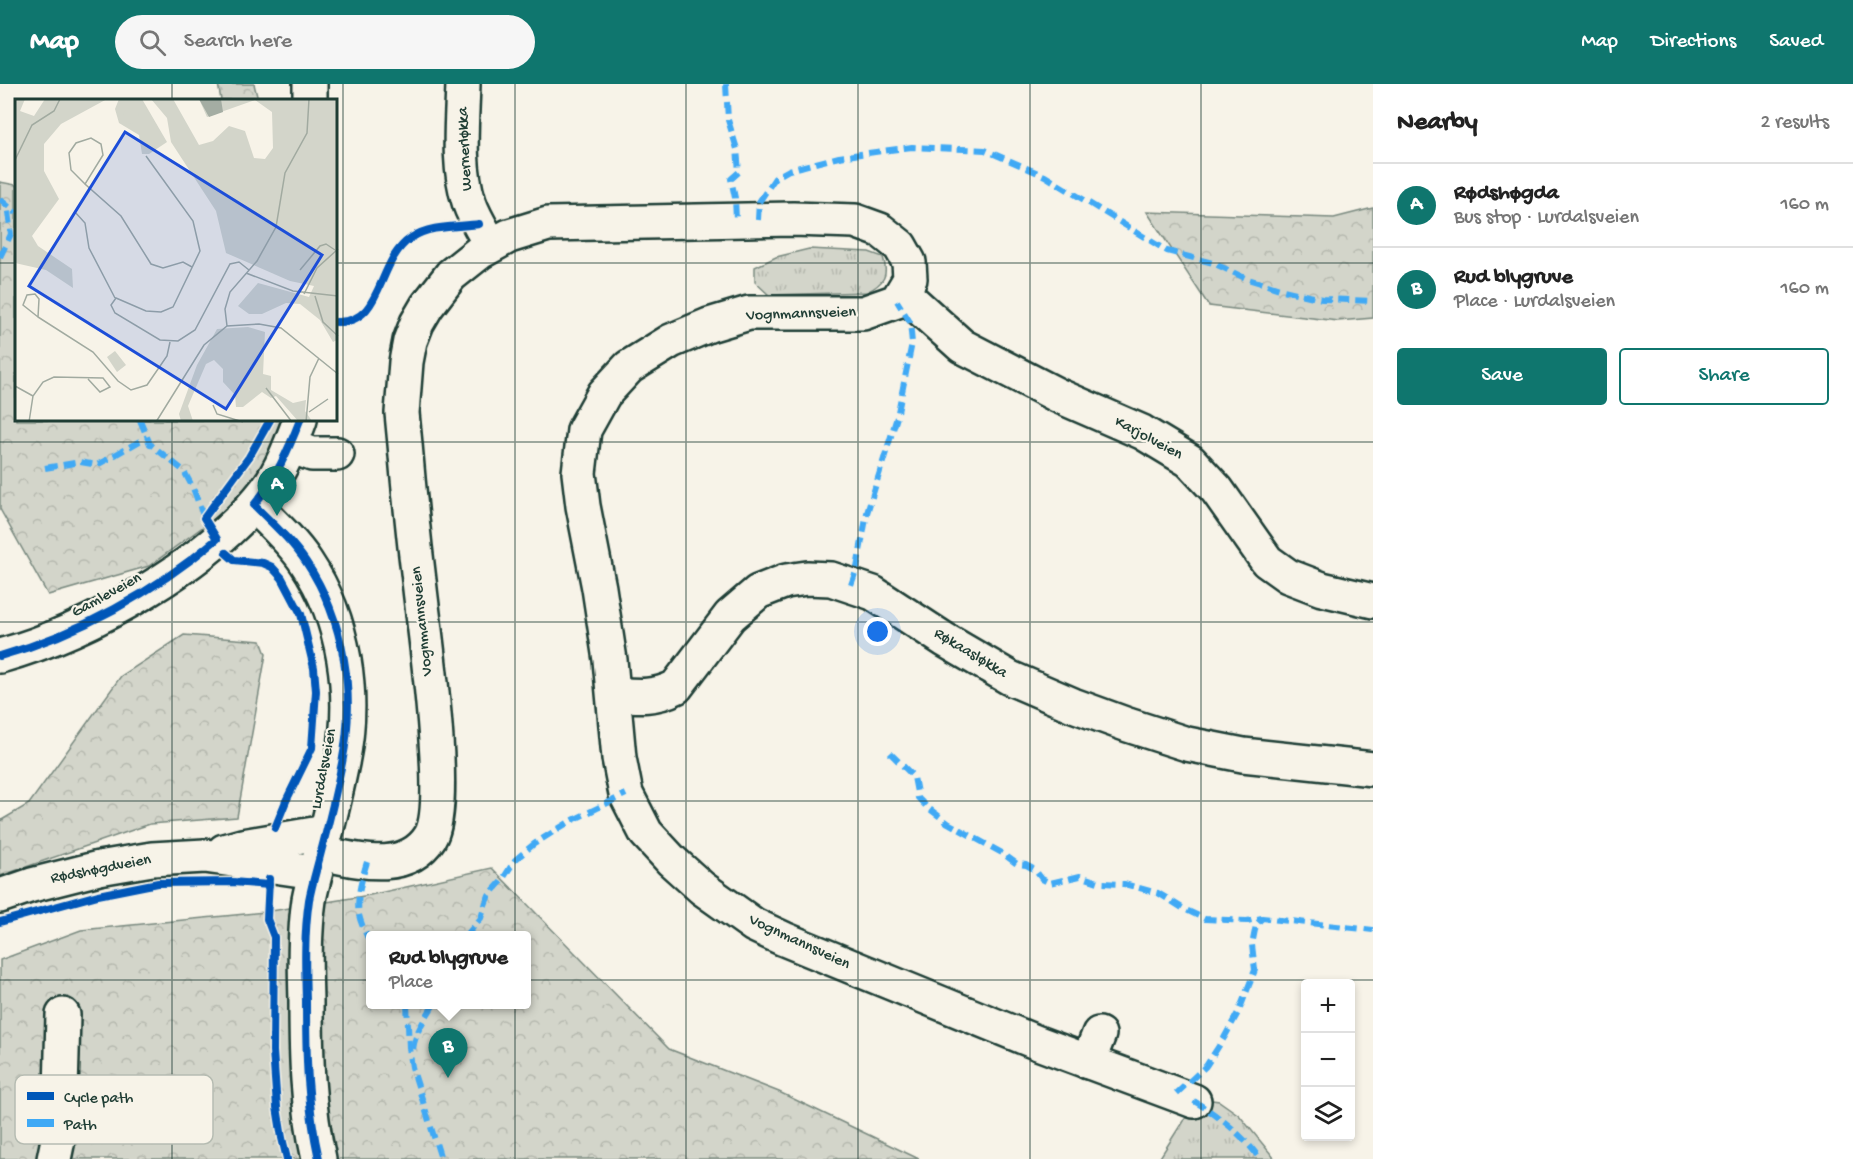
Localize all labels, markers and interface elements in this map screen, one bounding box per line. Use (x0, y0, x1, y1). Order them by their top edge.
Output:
search box (115, 15, 535, 69)
text: Map (30, 26, 79, 59)
icon: search (136, 26, 169, 59)
text: Search here (184, 29, 292, 55)
text: Map (1581, 30, 1618, 55)
text: Directions (1651, 30, 1736, 55)
text: Saved (1769, 30, 1823, 55)
inset map (15, 99, 338, 422)
street label: Wernerløkka (454, 105, 478, 191)
text: Nearby (1397, 108, 1478, 139)
text: 2 results (1760, 112, 1829, 135)
text: Rødshøgda (1454, 181, 1559, 207)
text: A (1411, 194, 1422, 217)
text: 160 m (1780, 194, 1829, 217)
text: Bus stop · Lurdalsveien (1454, 207, 1639, 230)
text: Rud blygruve (1454, 265, 1573, 291)
text: B (1411, 278, 1422, 301)
text: 160 m (1780, 278, 1829, 301)
text: Place · Lurdalsveien (1454, 291, 1615, 314)
street label: Vognmannsveien (745, 304, 857, 326)
button: Save (1397, 348, 1607, 405)
button: Share (1619, 348, 1829, 405)
street label: Karjolveien (1111, 413, 1186, 465)
pin: A (258, 466, 296, 516)
street label: Vognmannsveien (408, 565, 438, 678)
street label: Gamleveien (69, 569, 146, 623)
your location (863, 617, 892, 646)
street label: Røkaasløkka (930, 625, 1011, 684)
street label: Lurdalsveien (308, 727, 342, 811)
street label: Rødshøgdveien (49, 851, 153, 889)
street label: Vognmannsveien (744, 911, 853, 975)
popup (366, 931, 531, 1009)
text: Rud blygruve (389, 946, 508, 972)
text: Place (389, 972, 433, 995)
map controls (1301, 979, 1355, 1141)
button: + (1301, 979, 1355, 1033)
pin: B (428, 1028, 468, 1078)
button: − (1301, 1033, 1355, 1087)
legend (15, 1075, 213, 1144)
button: layers (1301, 1087, 1355, 1141)
text: Cycle path (64, 1090, 134, 1109)
text: Path (63, 1117, 97, 1136)

